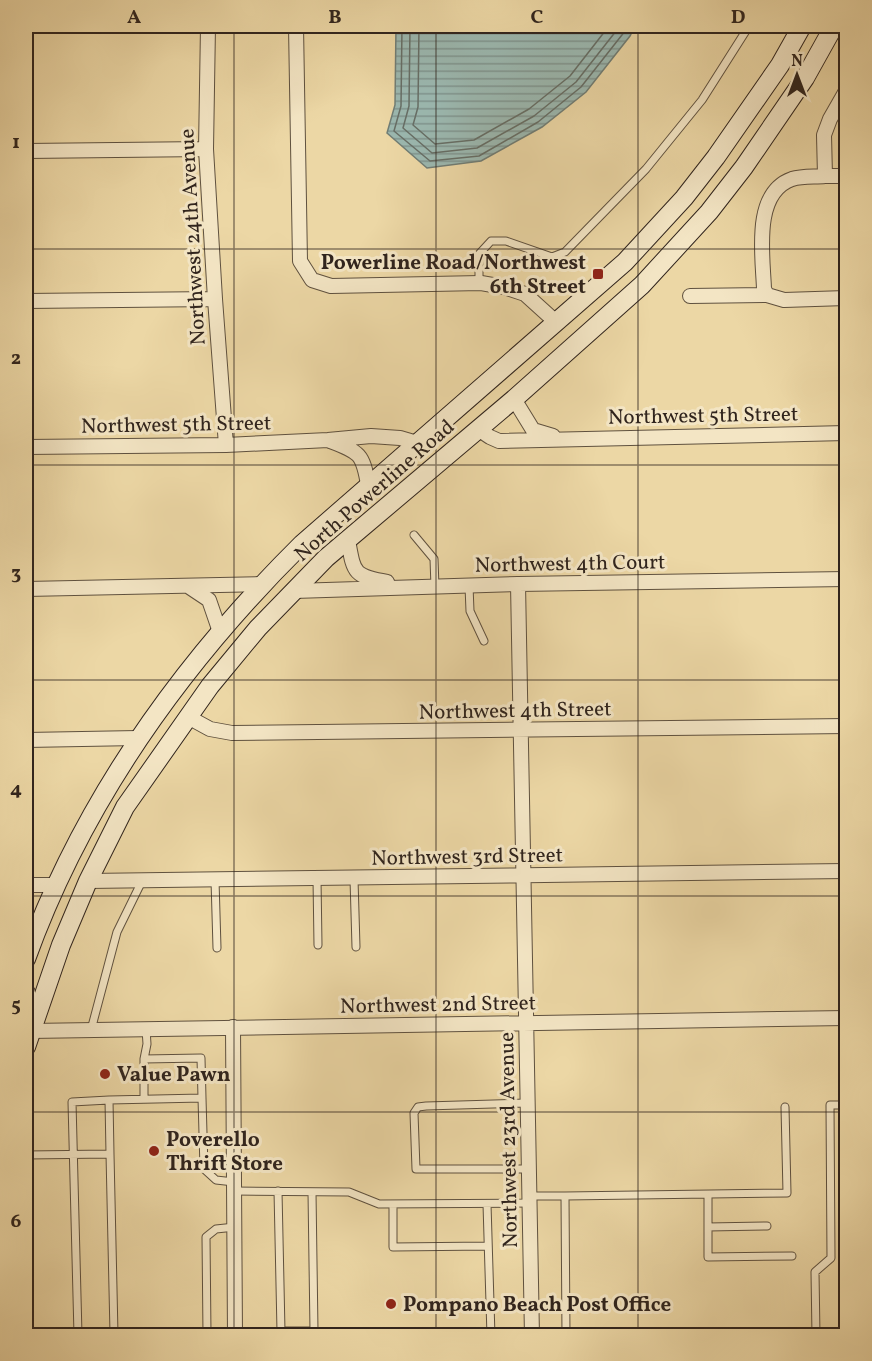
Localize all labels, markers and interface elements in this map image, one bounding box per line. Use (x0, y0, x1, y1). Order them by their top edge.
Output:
text: A (127, 4, 141, 32)
text: B (328, 4, 342, 32)
text: C (531, 4, 544, 32)
text: D (731, 4, 745, 32)
north arrow (767, 45, 827, 105)
text: N (791, 51, 803, 73)
street label: Northwest 24th Avenue (173, 128, 214, 346)
text: 1 (12, 129, 20, 157)
place label: Powerline Road/Northwest 6th Street (321, 249, 586, 302)
marker: Powerline Road/Northwest 6th Street (591, 267, 605, 281)
text: 2 (11, 345, 21, 373)
street label: Northwest 5th Street (608, 400, 798, 433)
street label: Northwest 5th Street (81, 409, 271, 442)
street label: North Powerline Road (289, 413, 461, 569)
street label: Northwest 4th Court (474, 548, 666, 581)
text: 3 (11, 560, 21, 588)
street label: Northwest 4th Street (418, 695, 612, 728)
text: 4 (10, 776, 22, 804)
street label: Northwest 3rd Street (371, 841, 563, 874)
street label: Northwest 2nd Street (340, 989, 536, 1022)
text: 5 (11, 992, 21, 1020)
street label: Northwest 23rd Avenue (493, 1032, 526, 1248)
place label: Value Pawn (117, 1061, 231, 1090)
marker: Value Pawn (98, 1067, 112, 1081)
place label: Poverello Thrift Store (166, 1126, 283, 1179)
marker: Poverello Thrift Store (147, 1144, 161, 1158)
text: 6 (11, 1208, 22, 1236)
place label: Pompano Beach Post Office (403, 1291, 671, 1320)
marker: Pompano Beach Post Office (384, 1297, 398, 1311)

